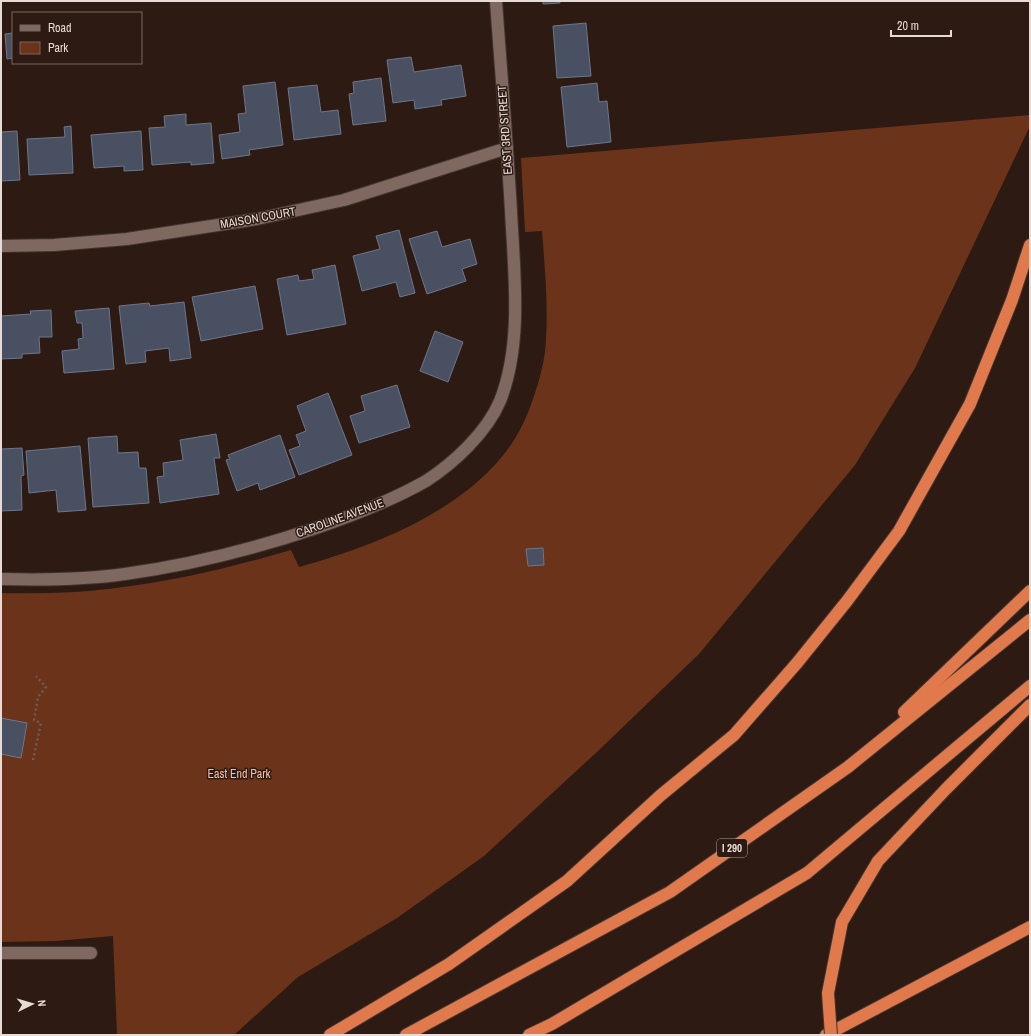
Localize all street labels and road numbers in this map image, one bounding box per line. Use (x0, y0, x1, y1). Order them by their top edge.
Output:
street label: EAST 3RD STREET (494, 85, 516, 175)
street label: MAISON COURT (219, 203, 297, 233)
street label: CAROLINE AVENUE (294, 495, 386, 541)
road number: I 290 (717, 839, 747, 857)

